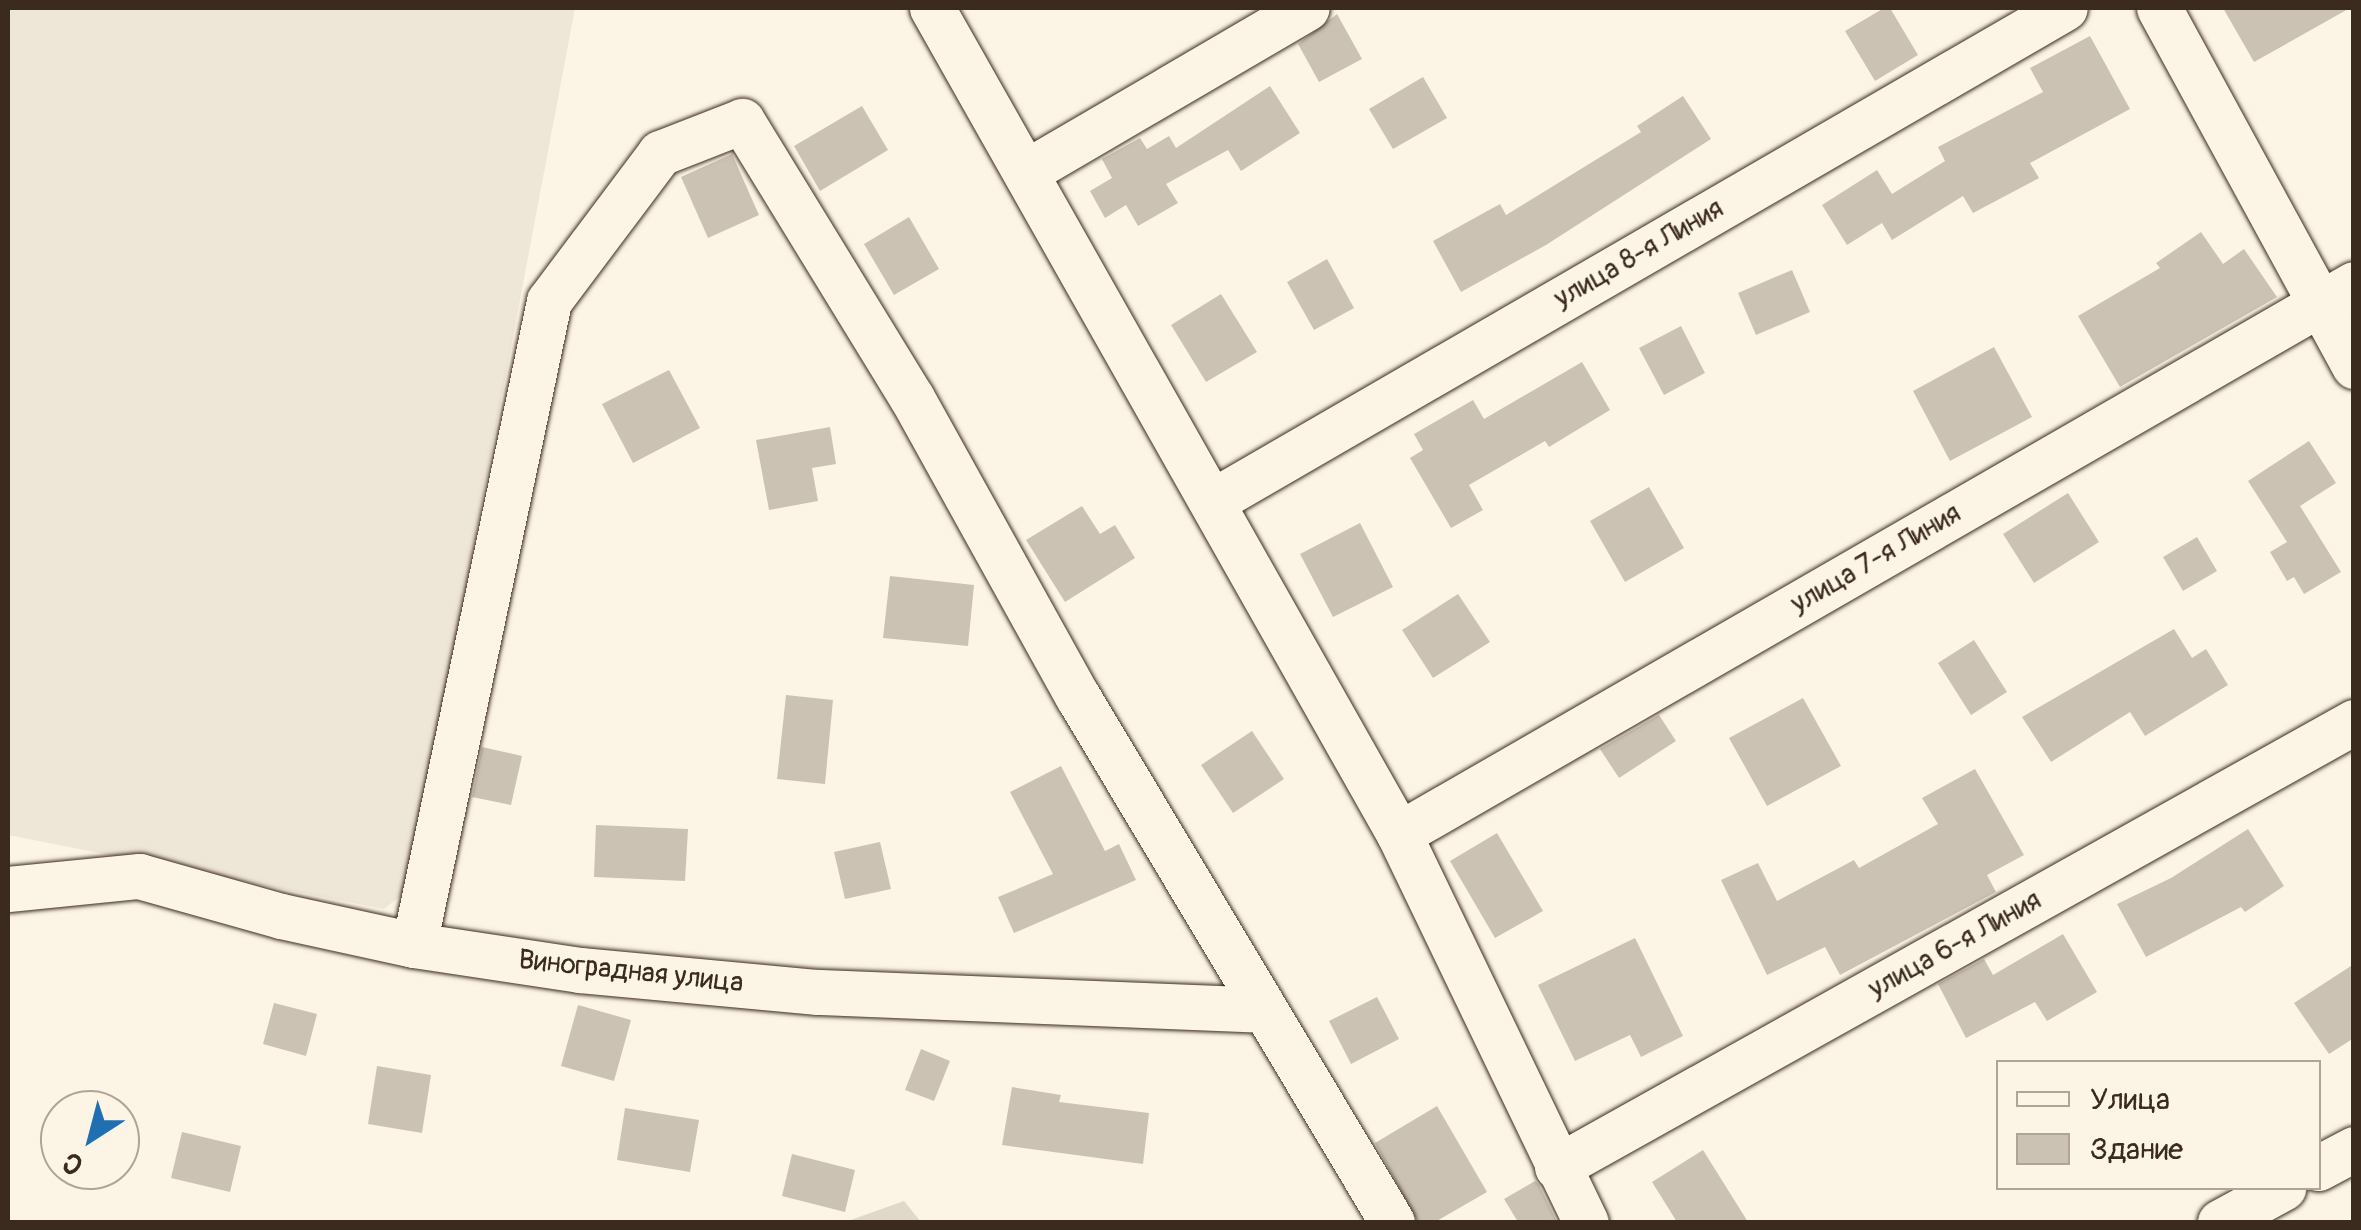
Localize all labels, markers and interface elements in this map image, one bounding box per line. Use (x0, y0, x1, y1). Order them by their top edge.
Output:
street label: улица 8-я Линия (1548, 192, 1730, 316)
street label: улица 7-я Линия (1785, 497, 1967, 621)
street label: улица 6-я Линия (1863, 884, 2047, 1006)
street label: Виноградная улица (517, 943, 745, 1001)
legend (1996, 1060, 2321, 1190)
text: Улица (2090, 1081, 2170, 1118)
north arrow (40, 1090, 140, 1190)
text: Здание (2090, 1131, 2183, 1168)
text: С (56, 1144, 91, 1182)

